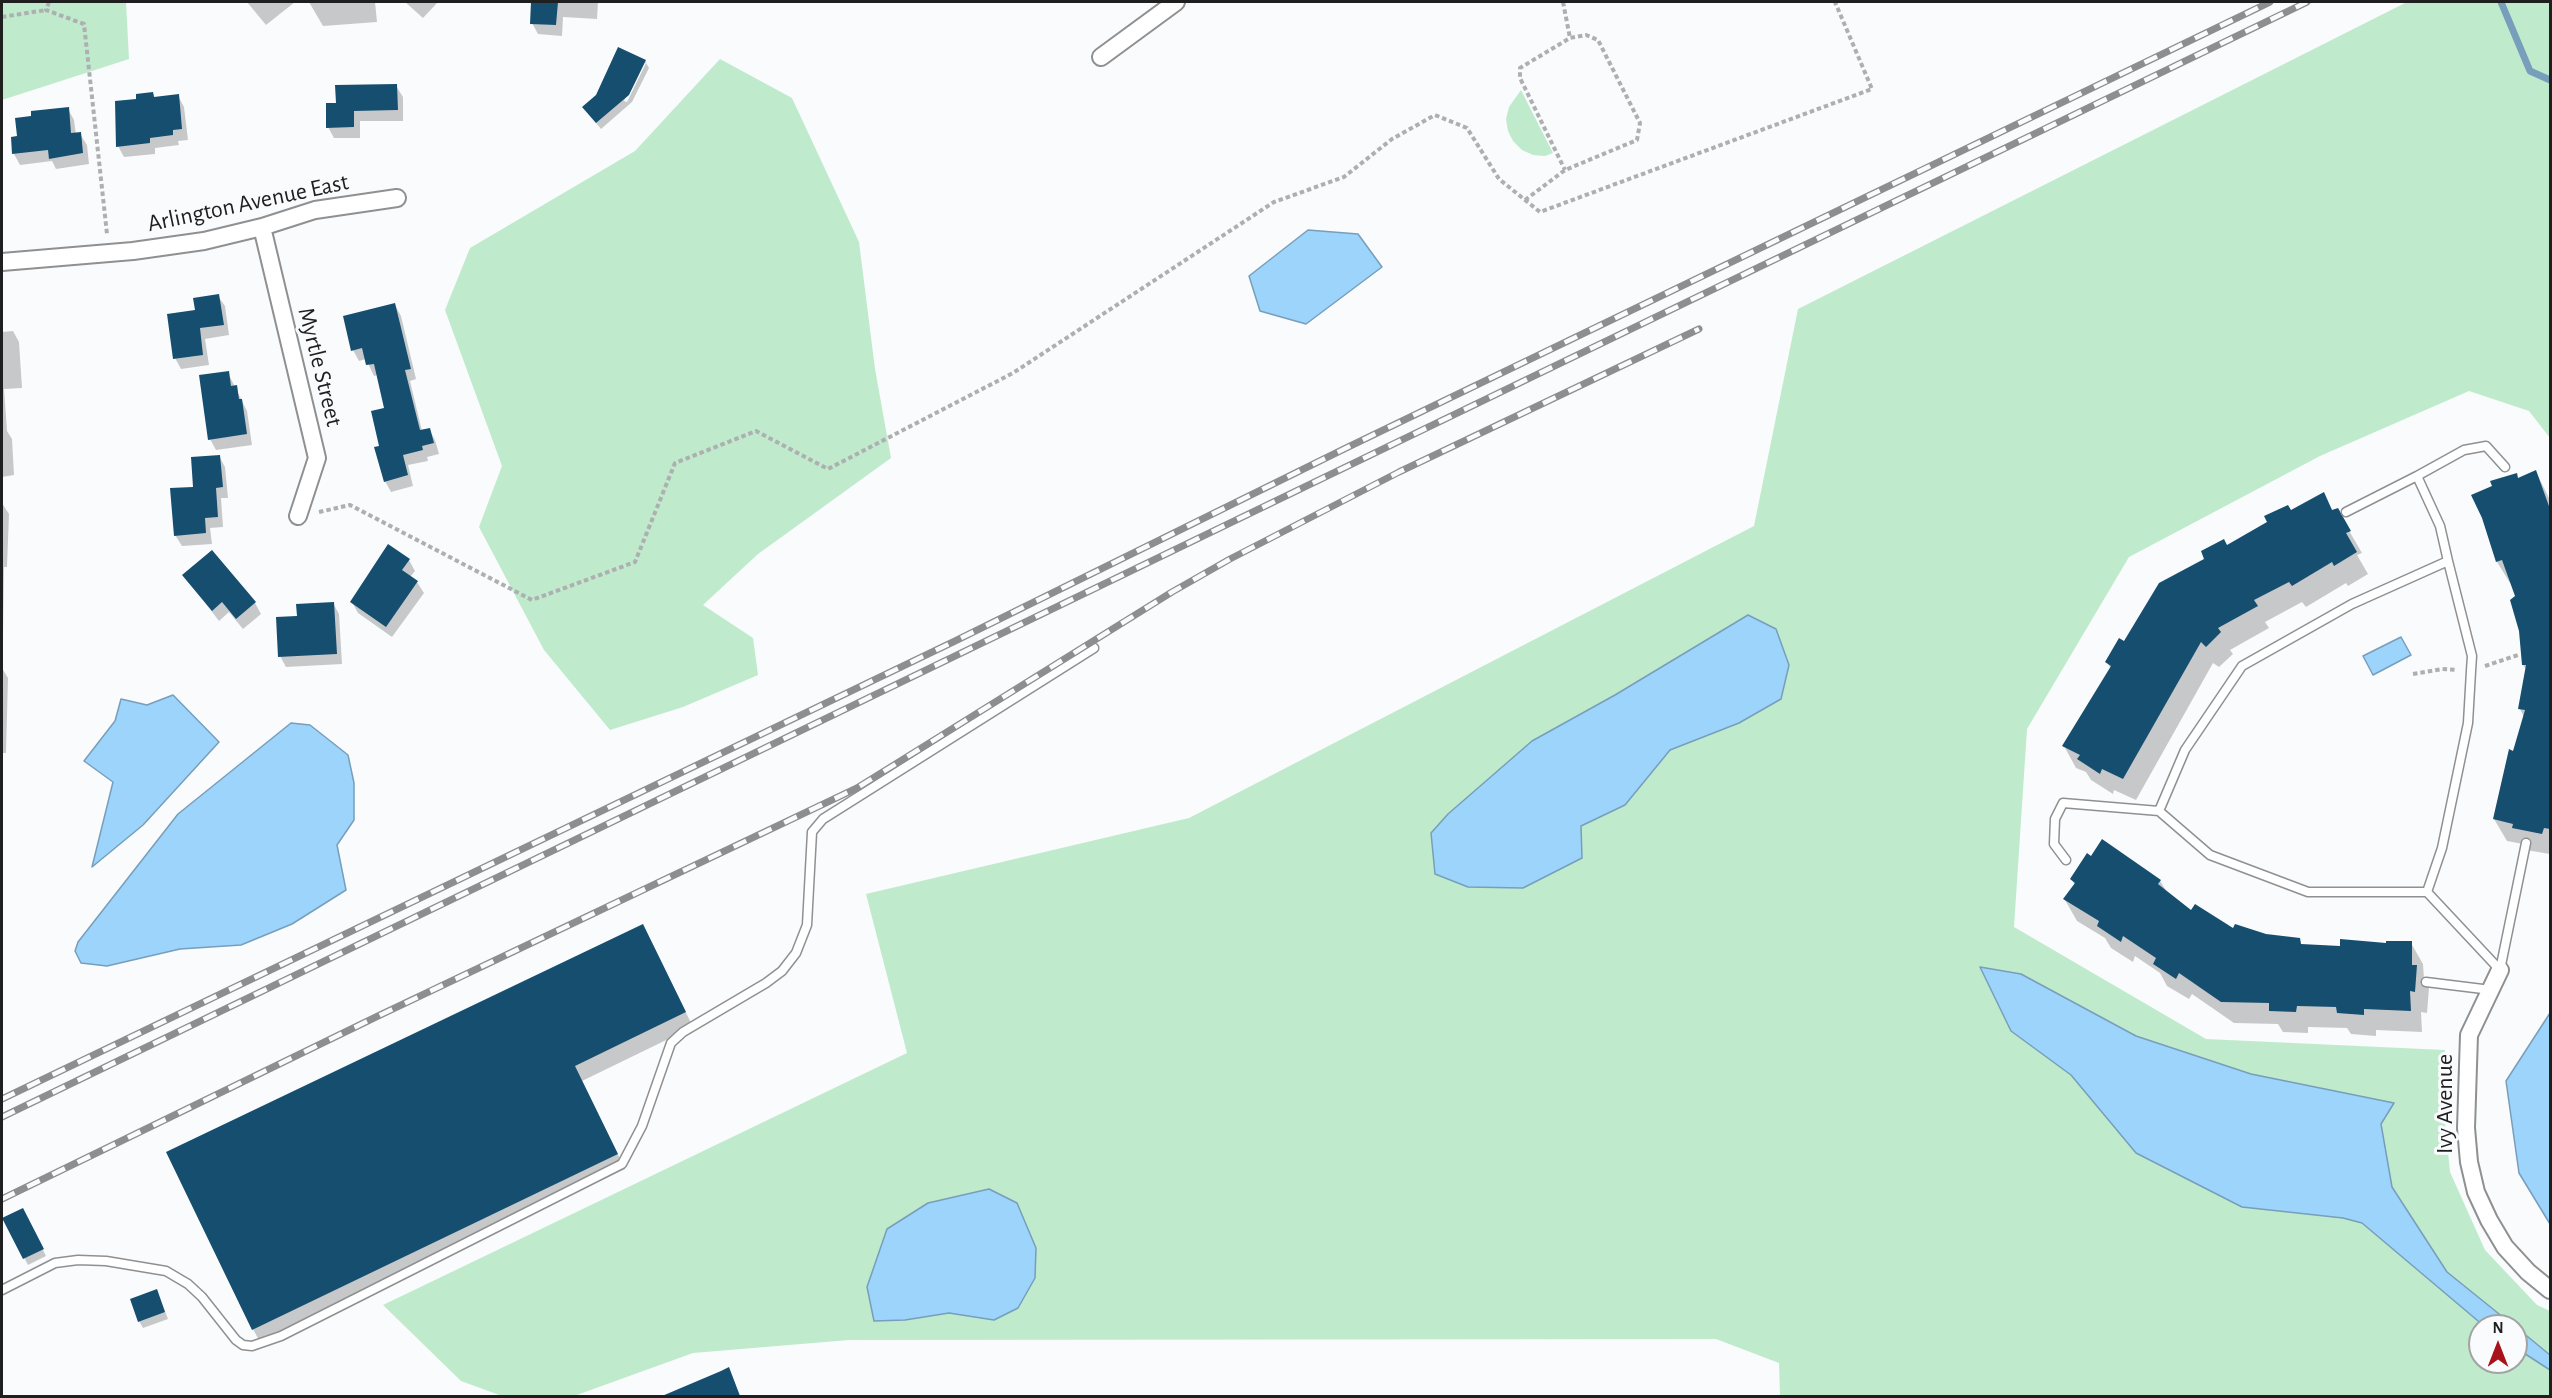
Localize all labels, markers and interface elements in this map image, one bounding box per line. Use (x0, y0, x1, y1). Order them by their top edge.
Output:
street label: Arlington Avenue East (145, 168, 351, 238)
street label: Myrtle Street (291, 305, 349, 429)
street label: Ivy Avenue (2431, 1054, 2459, 1154)
north arrow (2468, 1314, 2528, 1374)
text: N (2492, 1320, 2504, 1336)

